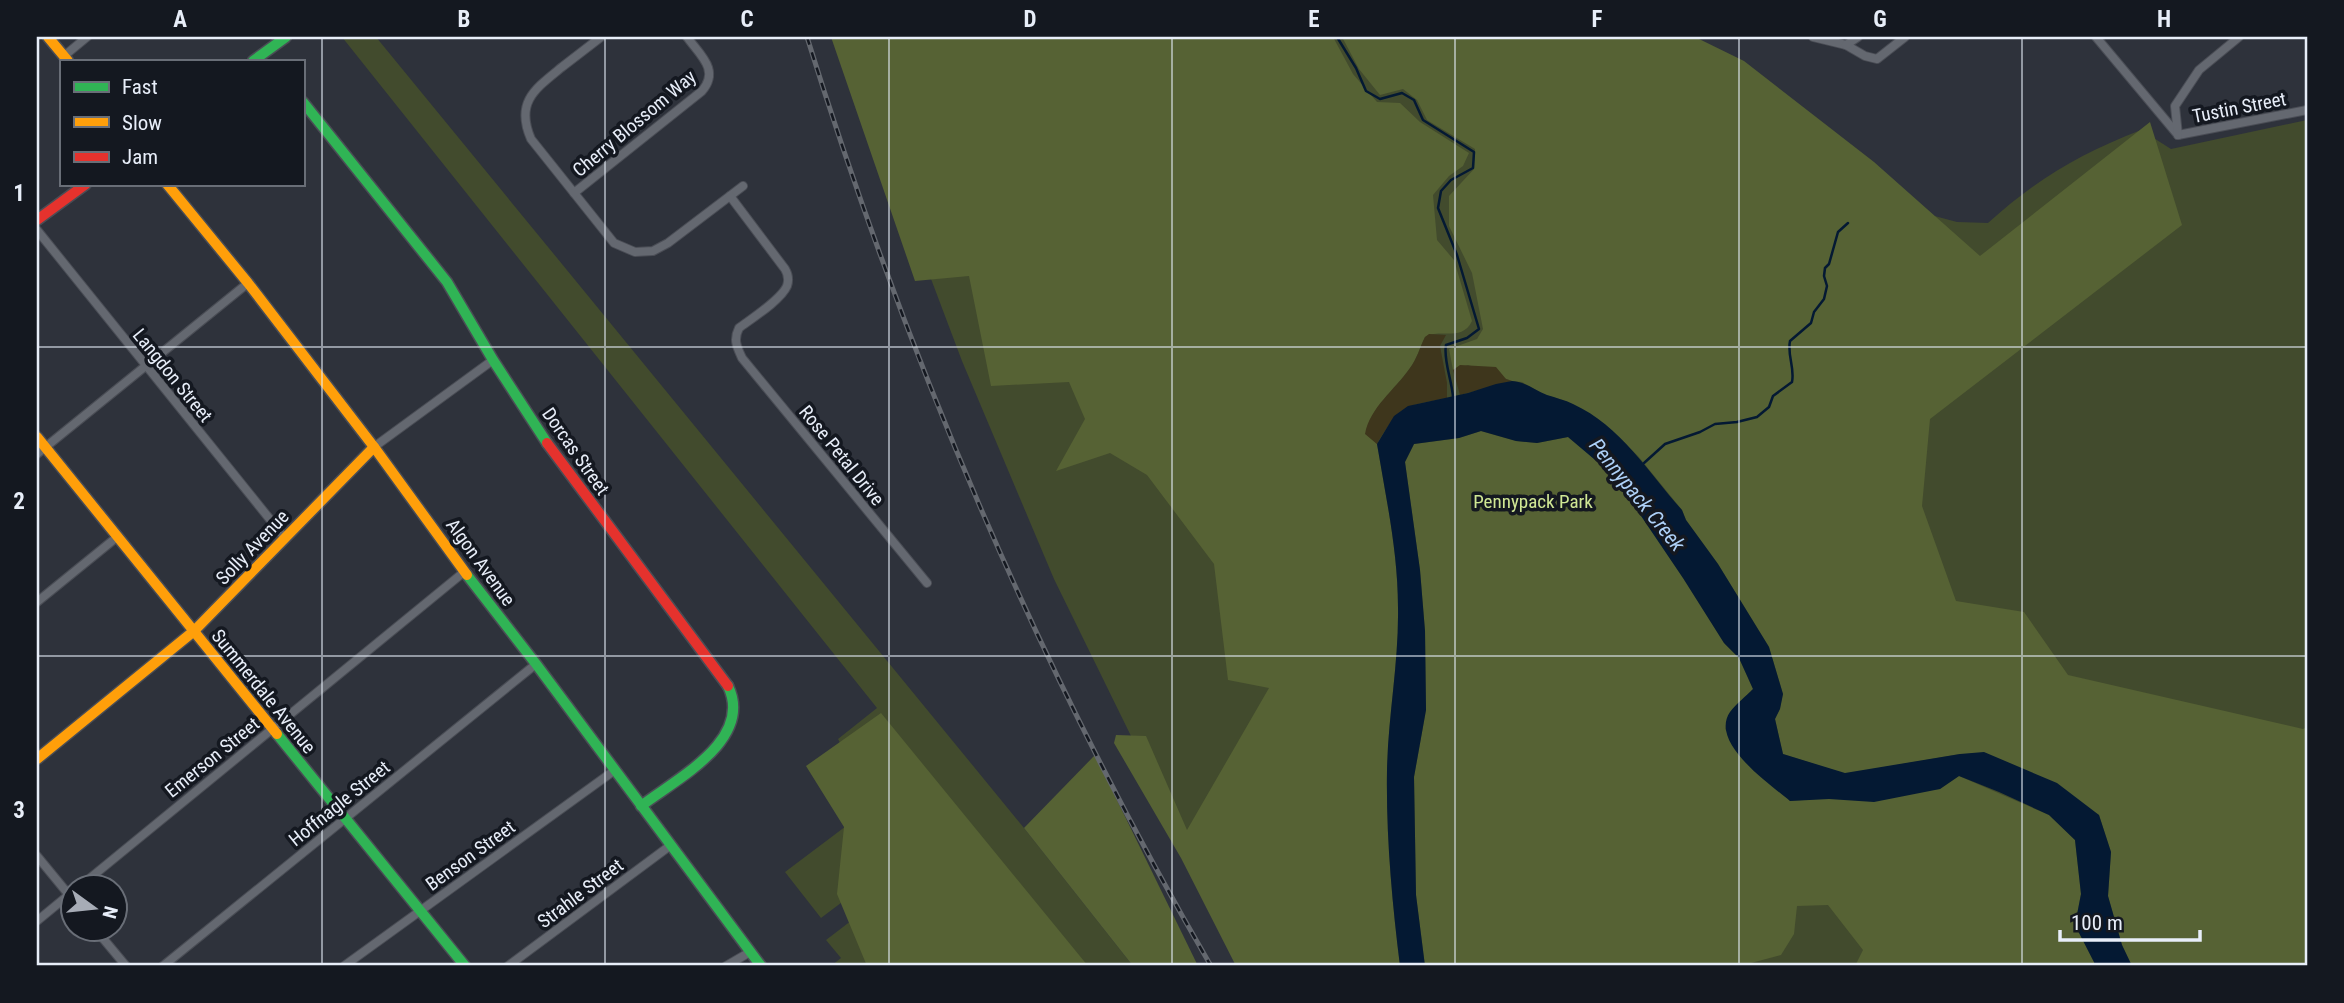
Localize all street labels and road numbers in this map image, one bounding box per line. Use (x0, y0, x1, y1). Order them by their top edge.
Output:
street label: Cherry Blossom Way (568, 65, 701, 182)
street label: Tustin Street (2190, 87, 2288, 128)
street label: Langdon Street (128, 324, 217, 427)
street label: Rose Petal Drive (794, 401, 889, 510)
street label: Dorcas Street (537, 403, 614, 499)
street label: Solly Avenue (211, 505, 294, 590)
street label: Algon Avenue (441, 514, 520, 611)
street label: Summerdale Avenue (207, 625, 321, 758)
street label: Emerson Street (160, 712, 264, 802)
street label: Hoffnagle Street (284, 756, 394, 851)
street label: Benson Street (421, 815, 519, 896)
street label: Strahle Street (533, 854, 628, 933)

